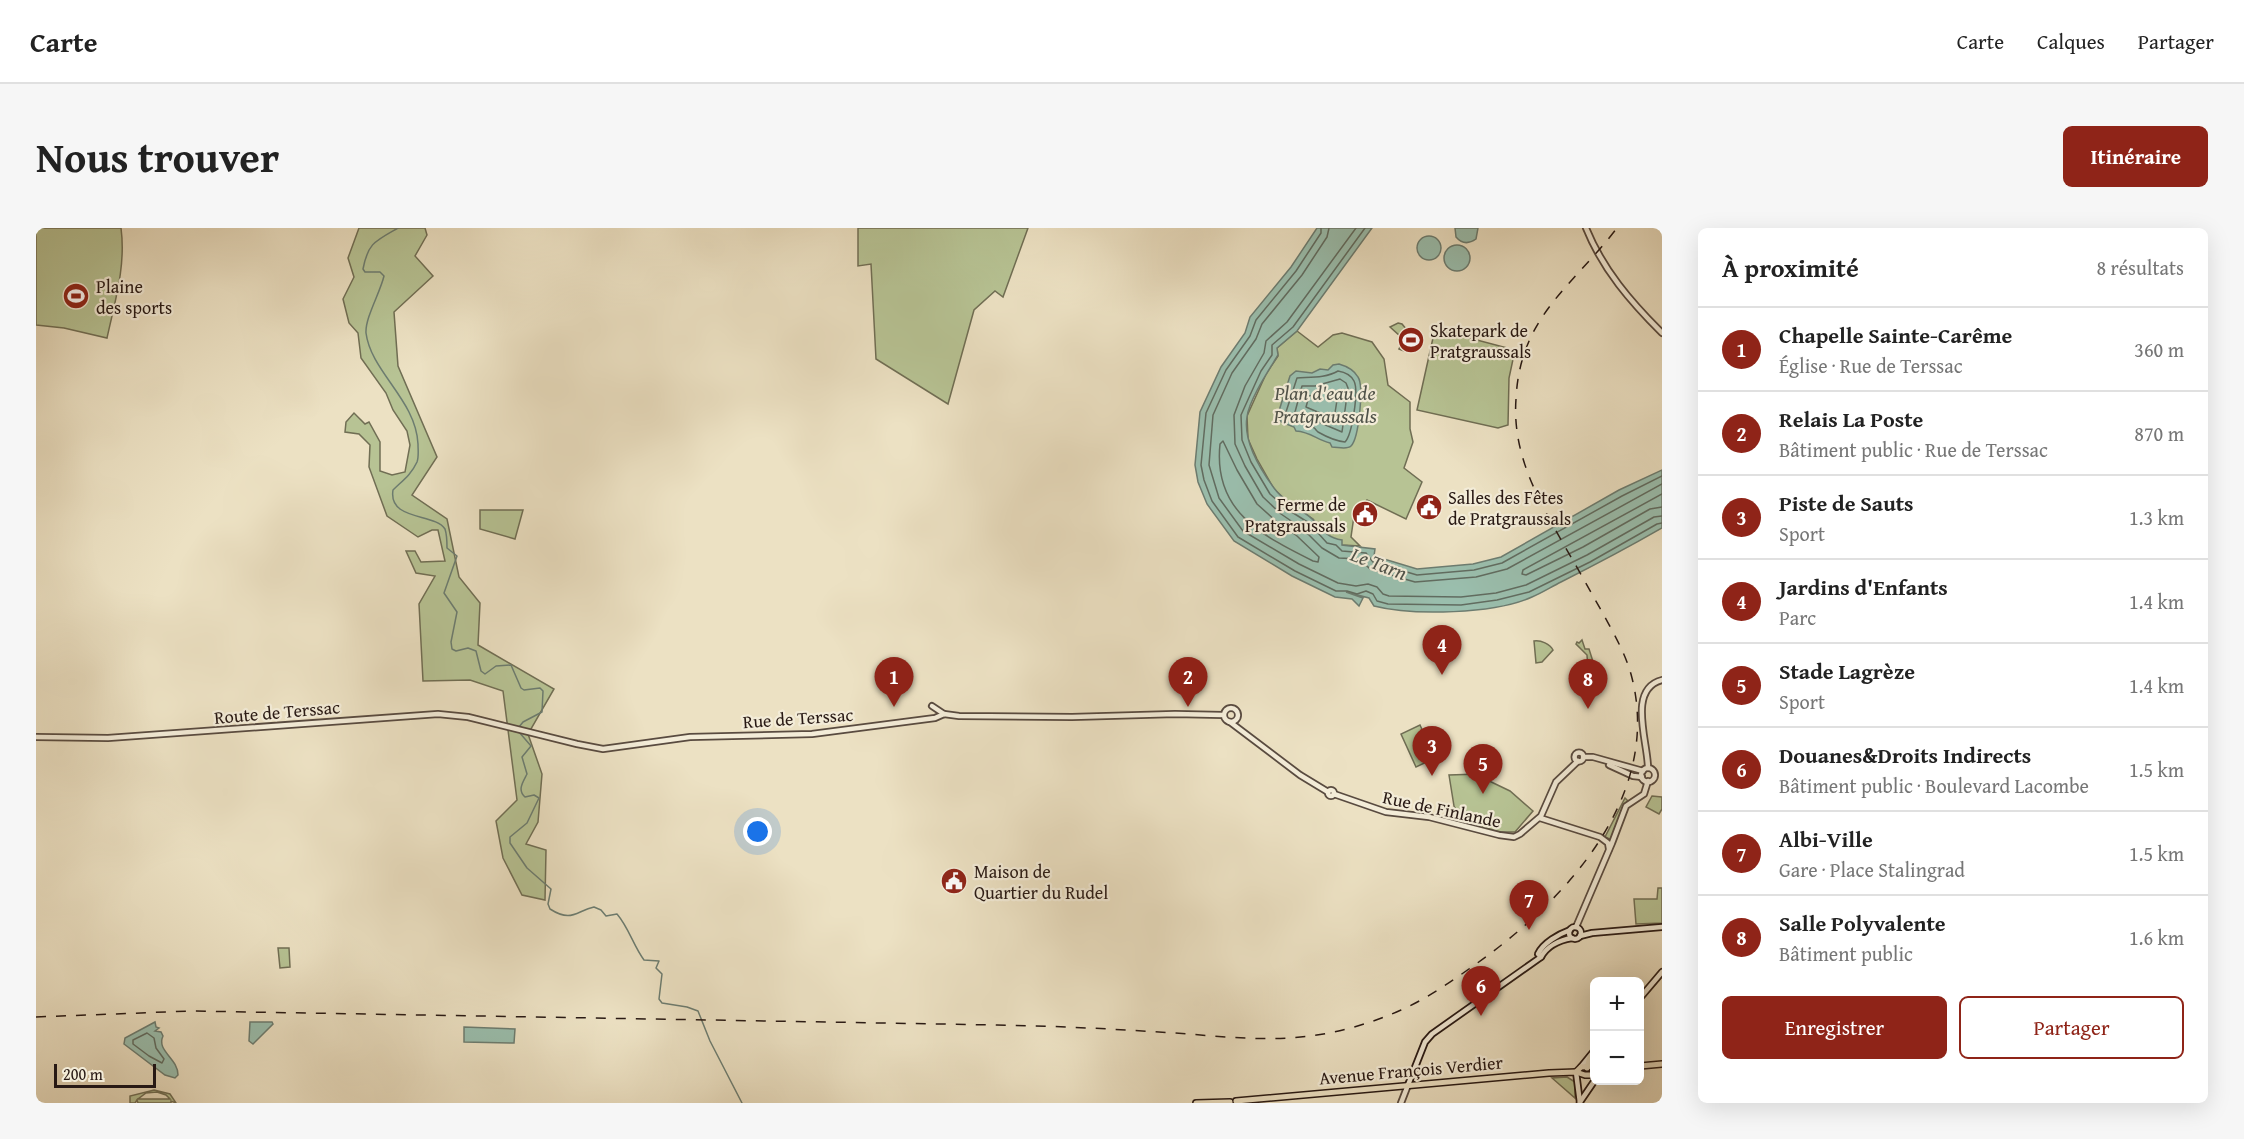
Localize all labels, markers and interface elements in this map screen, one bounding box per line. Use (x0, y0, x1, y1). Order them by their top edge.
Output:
text: Carte (30, 21, 97, 62)
text: Carte (1957, 26, 2004, 57)
text: Calques (2037, 26, 2105, 57)
text: Partager (2138, 26, 2214, 57)
text: Nous trouver (36, 126, 279, 187)
button: Itinéraire (2063, 126, 2208, 187)
text: À proximité (1722, 248, 1859, 287)
text: 8 résultats (2096, 253, 2184, 282)
place label: Plaine des sports (96, 273, 172, 321)
sports icon: Plaine des sports (61, 281, 91, 311)
place label: Skatepark de Pratgraussals (1430, 317, 1531, 365)
text: Chapelle Sainte-Carême (1779, 319, 2012, 351)
sports icon: Skatepark de Pratgraussals (1396, 325, 1426, 355)
text: 1 (1736, 335, 1747, 364)
text: 360 m (2134, 335, 2184, 364)
text: Église · Rue de Terssac (1779, 351, 1963, 380)
water label: Plan d'eau de Pratgraussals (1272, 378, 1377, 430)
text: Relais La Poste (1779, 403, 1923, 435)
text: 2 (1736, 419, 1747, 448)
text: 870 m (2134, 419, 2184, 448)
text: Bâtiment public · Rue de Terssac (1779, 435, 2048, 464)
place label: Salles des Fêtes de Pratgraussals (1448, 484, 1571, 532)
text: Piste de Sauts (1779, 487, 1914, 519)
place label: Ferme de Pratgraussals (1245, 491, 1346, 539)
public building icon: Salles des Fêtes de Pratgraussals (1414, 492, 1444, 522)
public building icon: Ferme de Pratgraussals (1350, 499, 1380, 529)
text: 3 (1736, 503, 1747, 532)
text: 1.3 km (2129, 503, 2184, 532)
text: Sport (1779, 519, 1825, 548)
water label: Le Tarn (1346, 539, 1411, 587)
text: Jardins d'Enfants (1779, 571, 1948, 603)
text: 4 (1736, 587, 1747, 616)
text: 1.4 km (2129, 587, 2184, 616)
text: Parc (1779, 603, 1816, 632)
pin: 4 (1422, 626, 1462, 675)
text: Stade Lagrèze (1779, 655, 1915, 687)
pin: 1 (874, 658, 914, 707)
pin: 2 (1168, 658, 1208, 707)
pin: 8 (1568, 660, 1608, 709)
text: 5 (1736, 671, 1747, 700)
text: 1.4 km (2129, 671, 2184, 700)
text: Sport (1779, 687, 1825, 716)
street label: Route de Terssac (213, 693, 341, 731)
street label: Rue de Terssac (742, 701, 854, 735)
pin: 3 (1412, 726, 1452, 776)
text: Douanes&Droits Indirects (1779, 739, 2031, 771)
pin: 5 (1464, 744, 1502, 794)
text: 6 (1736, 755, 1747, 784)
text: 1.5 km (2129, 755, 2184, 784)
text: Bâtiment public · Boulevard Lacombe (1779, 771, 2089, 800)
street label: Rue de Finlande (1380, 783, 1504, 835)
your location (743, 817, 772, 846)
text: Albi-Ville (1779, 823, 1873, 855)
text: 7 (1736, 839, 1747, 868)
text: 1.5 km (2129, 839, 2184, 868)
text: Gare · Place Stalingrad (1779, 855, 1965, 884)
place label: Maison de Quartier du Rudel (974, 858, 1108, 906)
public building icon: Maison de Quartier du Rudel (939, 866, 969, 896)
pin: 7 (1510, 880, 1548, 930)
text: Salle Polyvalente (1779, 907, 1946, 939)
text: 8 (1736, 923, 1747, 952)
text: 1.6 km (2129, 923, 2184, 952)
text: Bâtiment public (1779, 939, 1913, 968)
pin: 6 (1462, 966, 1500, 1016)
map controls (1590, 977, 1644, 1085)
button: + (1590, 977, 1644, 1031)
button: Enregistrer (1722, 996, 1947, 1059)
button: Partager (1959, 996, 2184, 1059)
button: − (1590, 1031, 1644, 1085)
street label: Avenue François Verdier (1318, 1048, 1504, 1091)
scale bar (54, 1061, 156, 1088)
text: 200 m (63, 1062, 103, 1086)

